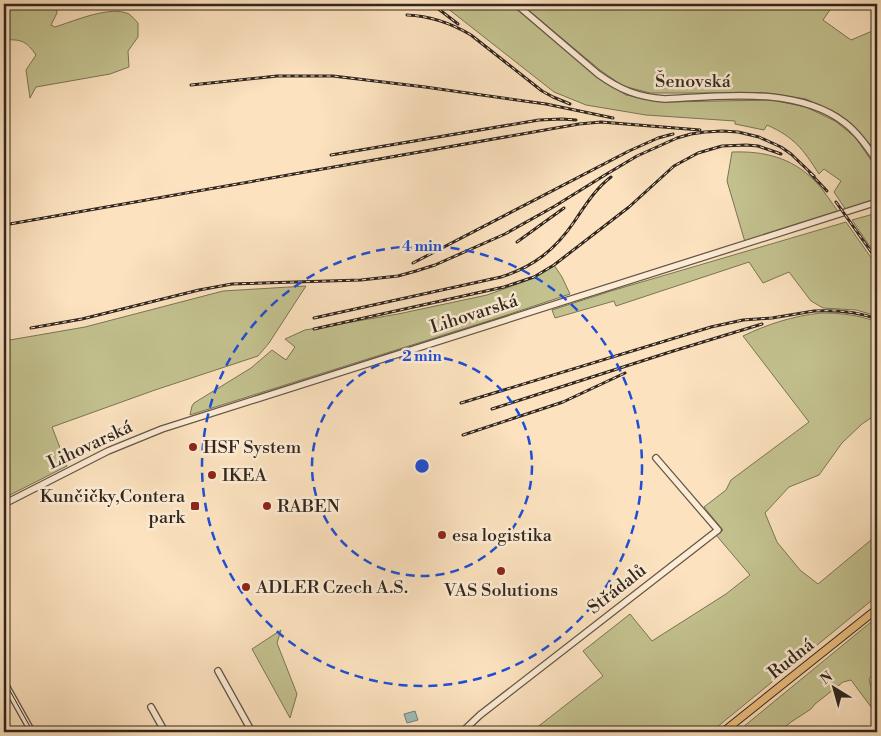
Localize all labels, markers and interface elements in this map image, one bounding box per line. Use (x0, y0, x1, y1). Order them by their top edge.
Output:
street label: Šenovská (655, 70, 732, 93)
text: 4 min (402, 237, 443, 256)
street label: Lihovarská (427, 289, 522, 339)
text: 2 min (402, 347, 442, 366)
street label: Lihovarská (44, 415, 137, 475)
place label: HSF System (203, 436, 301, 459)
marker: HSF System (187, 441, 199, 453)
centre of rings (413, 457, 431, 475)
place label: IKEA (222, 464, 267, 487)
marker: IKEA (206, 469, 218, 481)
place label: Kunčičky,Contera park (40, 485, 187, 529)
place label: RABEN (277, 495, 341, 518)
marker: Kunčičky,Contera park (189, 500, 201, 512)
marker: RABEN (261, 500, 273, 512)
place label: esa logistika (452, 524, 553, 547)
marker: esa logistika (436, 529, 448, 541)
street label: Střádalů (583, 558, 652, 619)
marker: VAS Solutions (495, 565, 507, 577)
place label: ADLER Czech A.S. (255, 576, 408, 599)
place label: VAS Solutions (443, 579, 558, 602)
marker: ADLER Czech A.S. (240, 581, 252, 593)
street label: Rudná (763, 633, 819, 685)
north arrow (808, 664, 858, 714)
text: N (817, 668, 837, 689)

